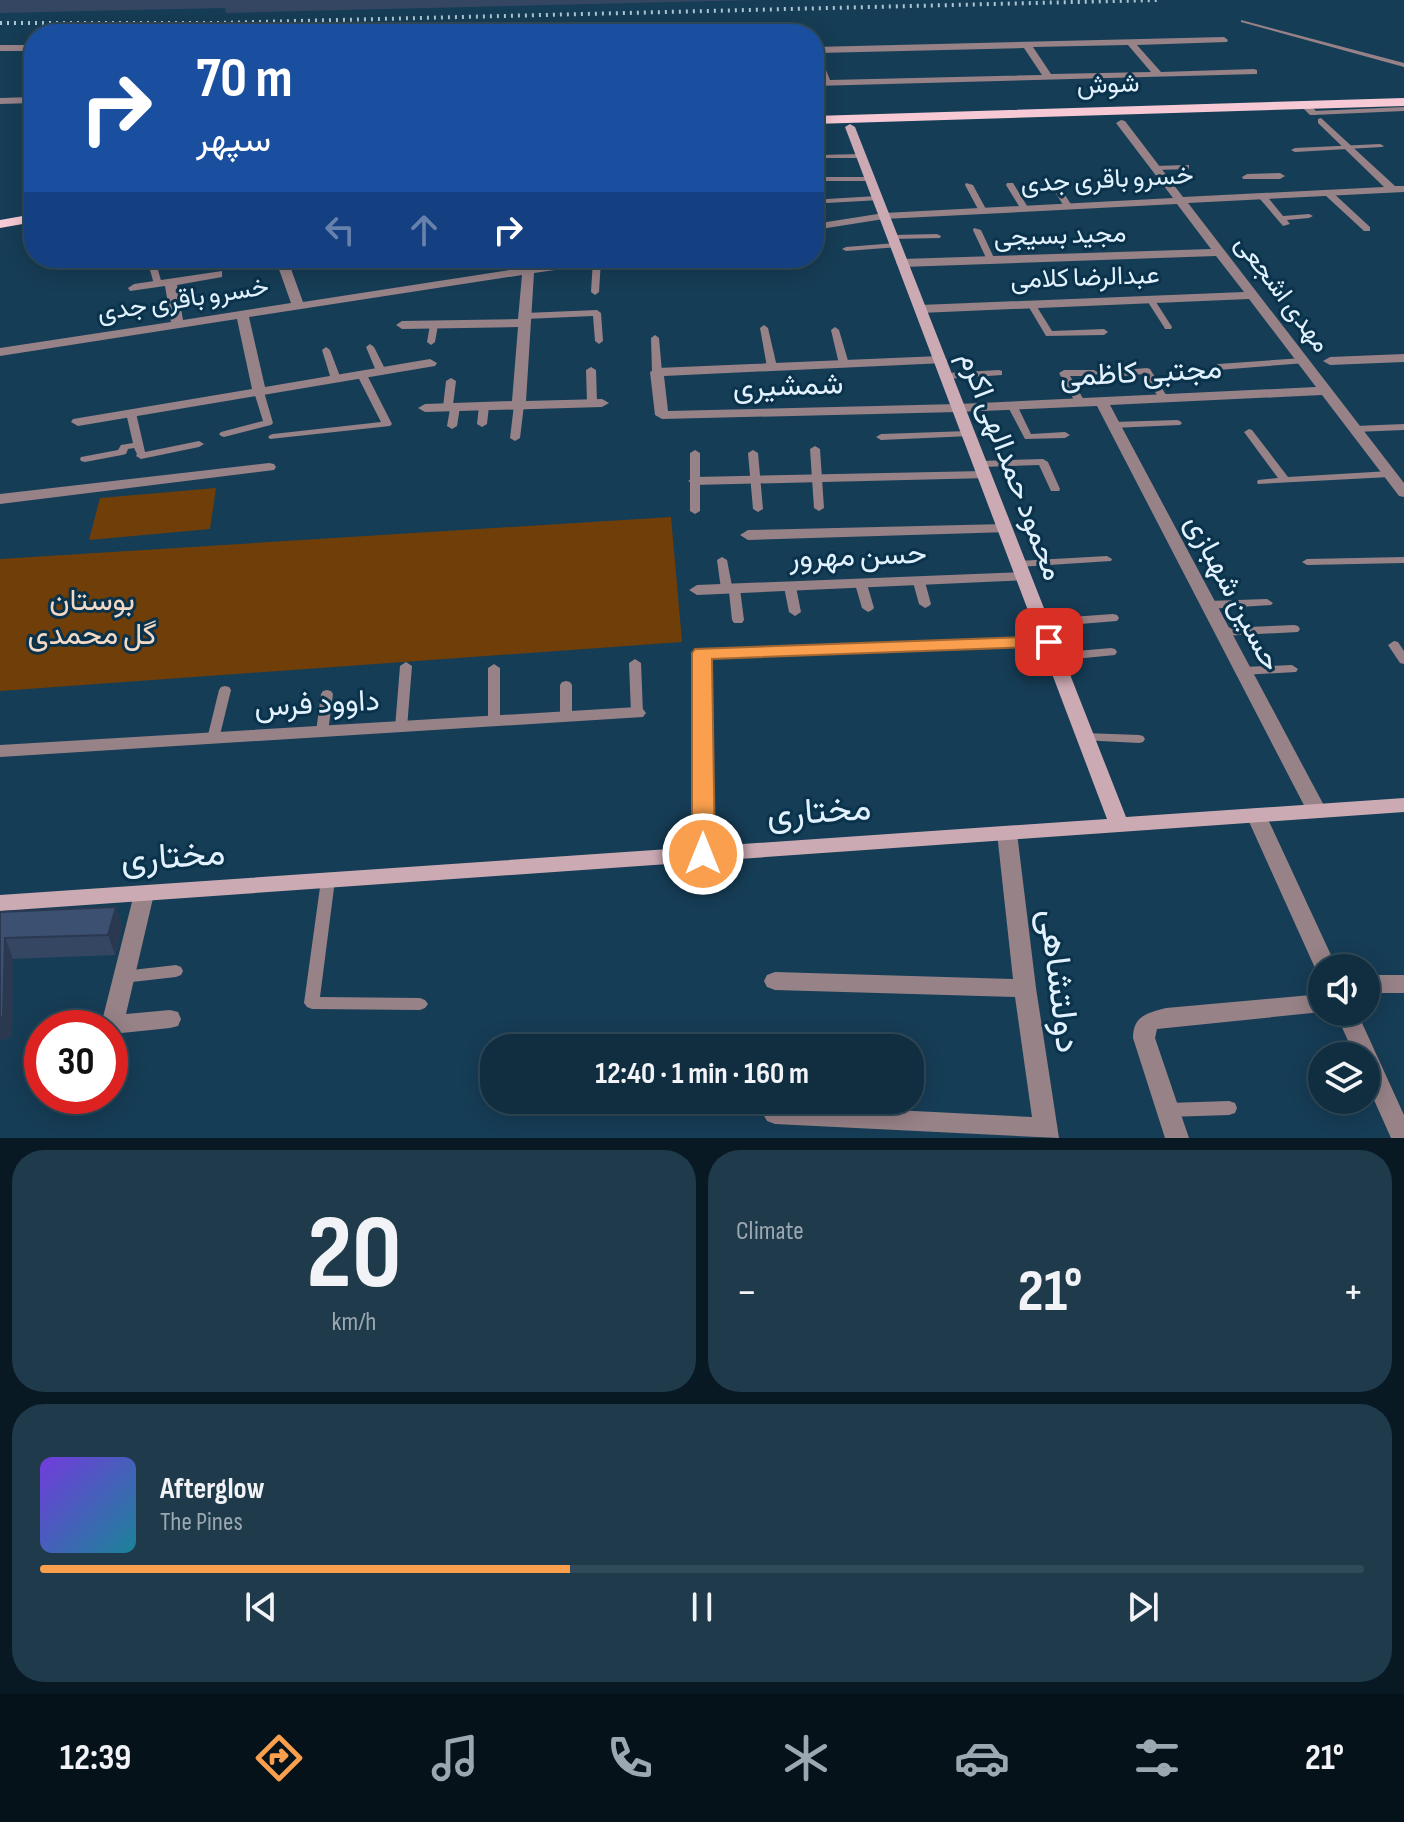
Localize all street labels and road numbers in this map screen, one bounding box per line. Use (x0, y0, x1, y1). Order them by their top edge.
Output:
street label: شوش (1076, 68, 1140, 102)
street label: خسرو باقری جدی (1020, 160, 1194, 200)
street label: مجید بسیجی (993, 218, 1127, 254)
street label: مهدی اشجعی (1228, 229, 1336, 359)
street label: عبدالرضا کلامی (1010, 260, 1160, 296)
street label: خسرو باقری جدی (95, 271, 271, 329)
street label: محمود حمدالهی اکرم (951, 346, 1071, 586)
street label: مجتبی کاظمی (1059, 351, 1223, 395)
street label: شمشیری (732, 366, 844, 406)
street label: حسین شهبازی (1177, 509, 1289, 677)
street label: حسن مهرور (788, 536, 927, 576)
street label: داوود فرس (253, 683, 381, 725)
street label: مختاری (765, 787, 873, 837)
street label: مختاری (119, 832, 227, 882)
street label: دولتشاهی (1029, 907, 1089, 1055)

